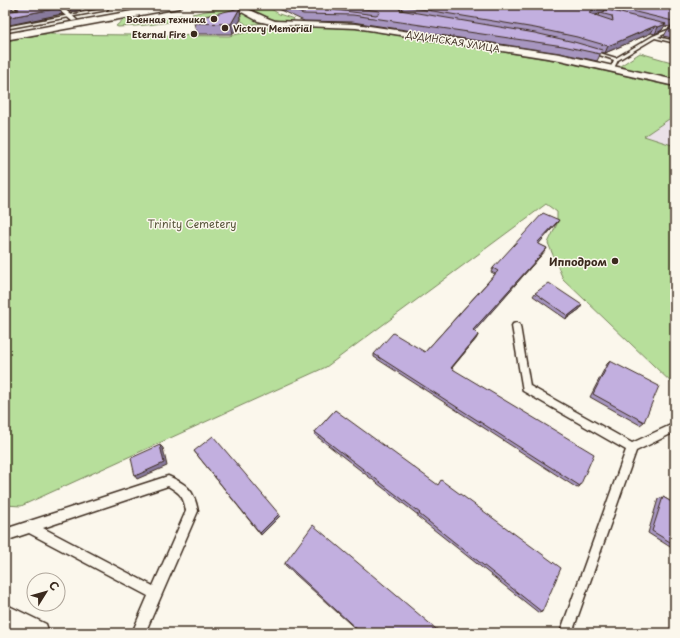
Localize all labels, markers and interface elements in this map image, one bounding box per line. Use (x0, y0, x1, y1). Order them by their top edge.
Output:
place label: Военная техника (126, 12, 207, 26)
marker: Военная техника (209, 14, 219, 24)
place label: Victory Memorial (233, 21, 312, 35)
marker: Victory Memorial (220, 23, 230, 33)
street label: ДУДИНСКАЯ УЛИЦА (404, 26, 501, 55)
place label: Eternal Fire (132, 27, 186, 41)
marker: Eternal Fire (189, 29, 199, 39)
park label: Trinity Cemetery (147, 215, 237, 232)
place label: Ипподром (549, 253, 607, 270)
marker: Ипподром (610, 256, 620, 266)
north arrow (26, 572, 66, 612)
text: С (45, 577, 64, 594)

